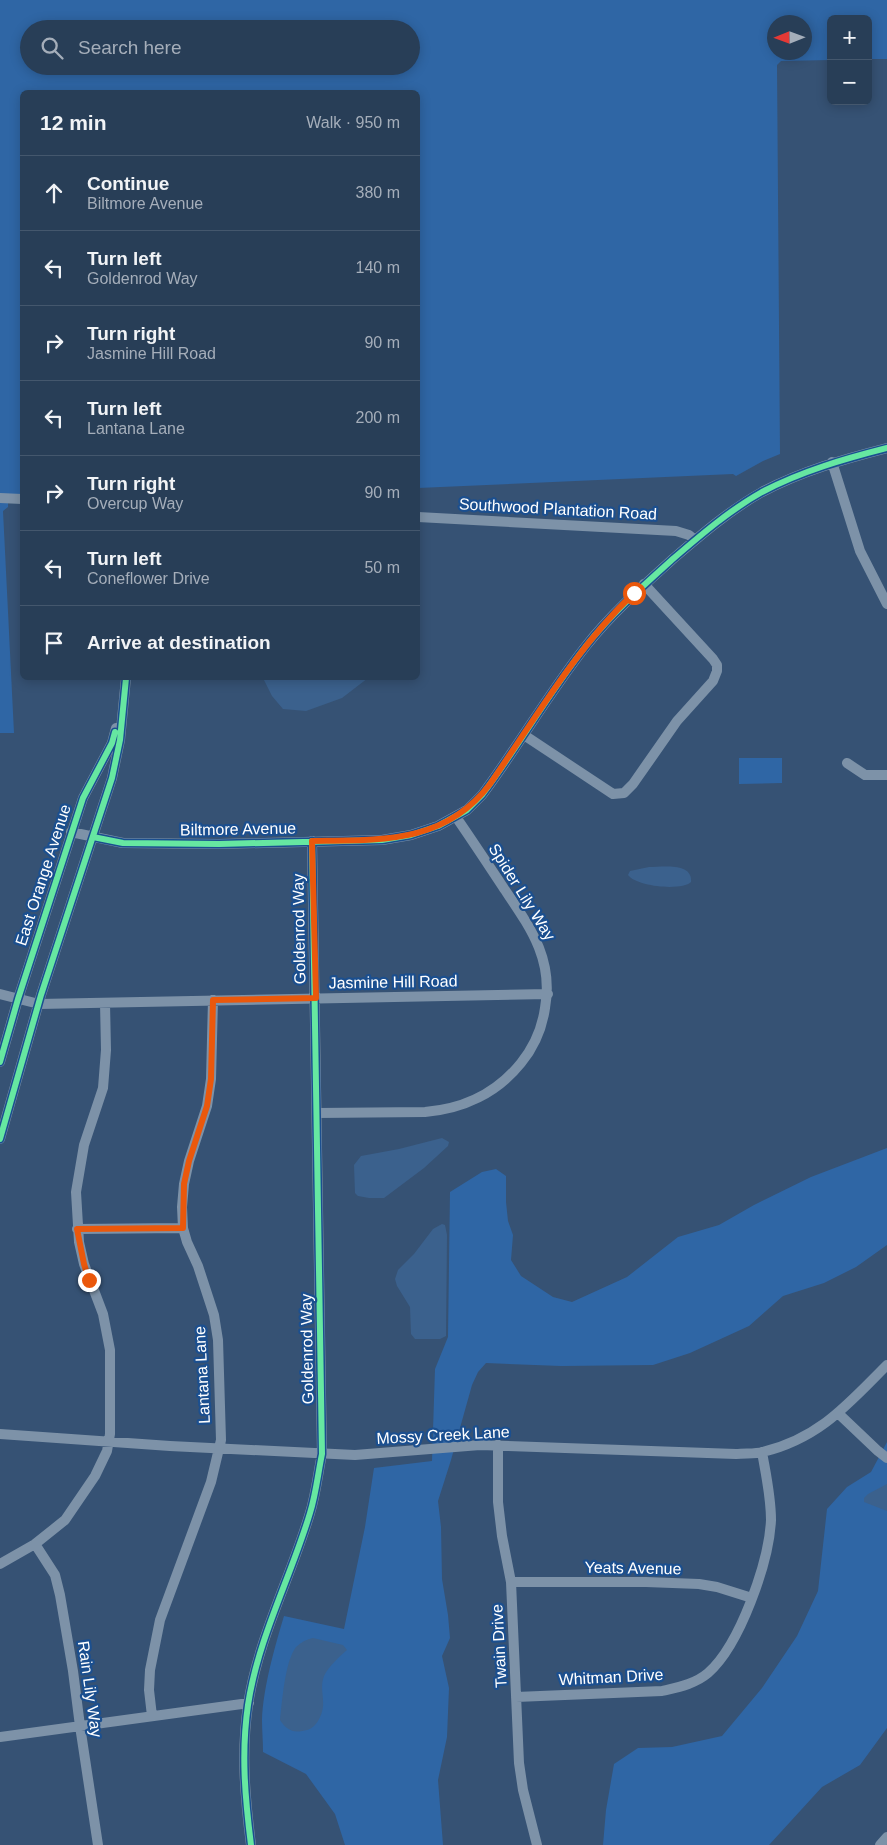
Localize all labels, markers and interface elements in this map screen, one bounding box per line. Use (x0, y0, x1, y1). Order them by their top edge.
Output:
north arrow (767, 15, 812, 60)
map controls (827, 15, 872, 105)
button: + (827, 15, 872, 60)
search box (20, 20, 420, 75)
icon: search (38, 34, 66, 62)
text: Search here (78, 37, 182, 58)
button: − (827, 60, 872, 105)
text: 12 min (40, 111, 107, 134)
text: Walk · 950 m (306, 114, 400, 131)
text: Continue (87, 173, 169, 194)
icon: ahead (40, 179, 68, 207)
text: 380 m (356, 184, 400, 201)
text: Biltmore Avenue (87, 195, 203, 212)
text: Turn left (87, 248, 162, 269)
icon: left (40, 254, 68, 282)
text: 140 m (356, 259, 400, 276)
text: Goldenrod Way (87, 270, 198, 287)
text: Turn right (87, 323, 175, 344)
icon: right (40, 329, 68, 357)
text: 90 m (364, 334, 400, 351)
text: Jasmine Hill Road (87, 345, 216, 362)
text: Turn left (87, 398, 162, 419)
icon: left (40, 404, 68, 432)
text: 200 m (356, 409, 400, 426)
text: Lantana Lane (87, 420, 185, 437)
text: Turn right (87, 473, 175, 494)
icon: right (40, 479, 68, 507)
text: 90 m (364, 484, 400, 501)
text: Overcup Way (87, 495, 183, 512)
street label: Southwood Plantation Road (459, 495, 657, 523)
text: Turn left (87, 548, 162, 569)
icon: left (40, 554, 68, 582)
text: 50 m (364, 559, 400, 576)
text: Coneflower Drive (87, 570, 210, 587)
route start (623, 582, 646, 605)
icon: arrive (40, 629, 68, 657)
text: Arrive at destination (87, 632, 271, 653)
street label: East Orange Avenue (12, 802, 74, 948)
street label: Biltmore Avenue (180, 819, 296, 839)
street label: Spider Lily Way (485, 841, 559, 943)
street label: Goldenrod Way (290, 874, 308, 984)
street label: Jasmine Hill Road (328, 972, 458, 992)
route end (78, 1269, 101, 1292)
street label: Goldenrod Way (298, 1294, 316, 1404)
street label: Lantana Lane (191, 1326, 213, 1424)
street label: Mossy Creek Lane (376, 1423, 510, 1447)
street label: Yeats Avenue (584, 1559, 682, 1577)
street label: Twain Drive (488, 1604, 510, 1688)
street label: Rain Lily Way (75, 1640, 105, 1738)
street label: Whitman Drive (558, 1666, 664, 1688)

